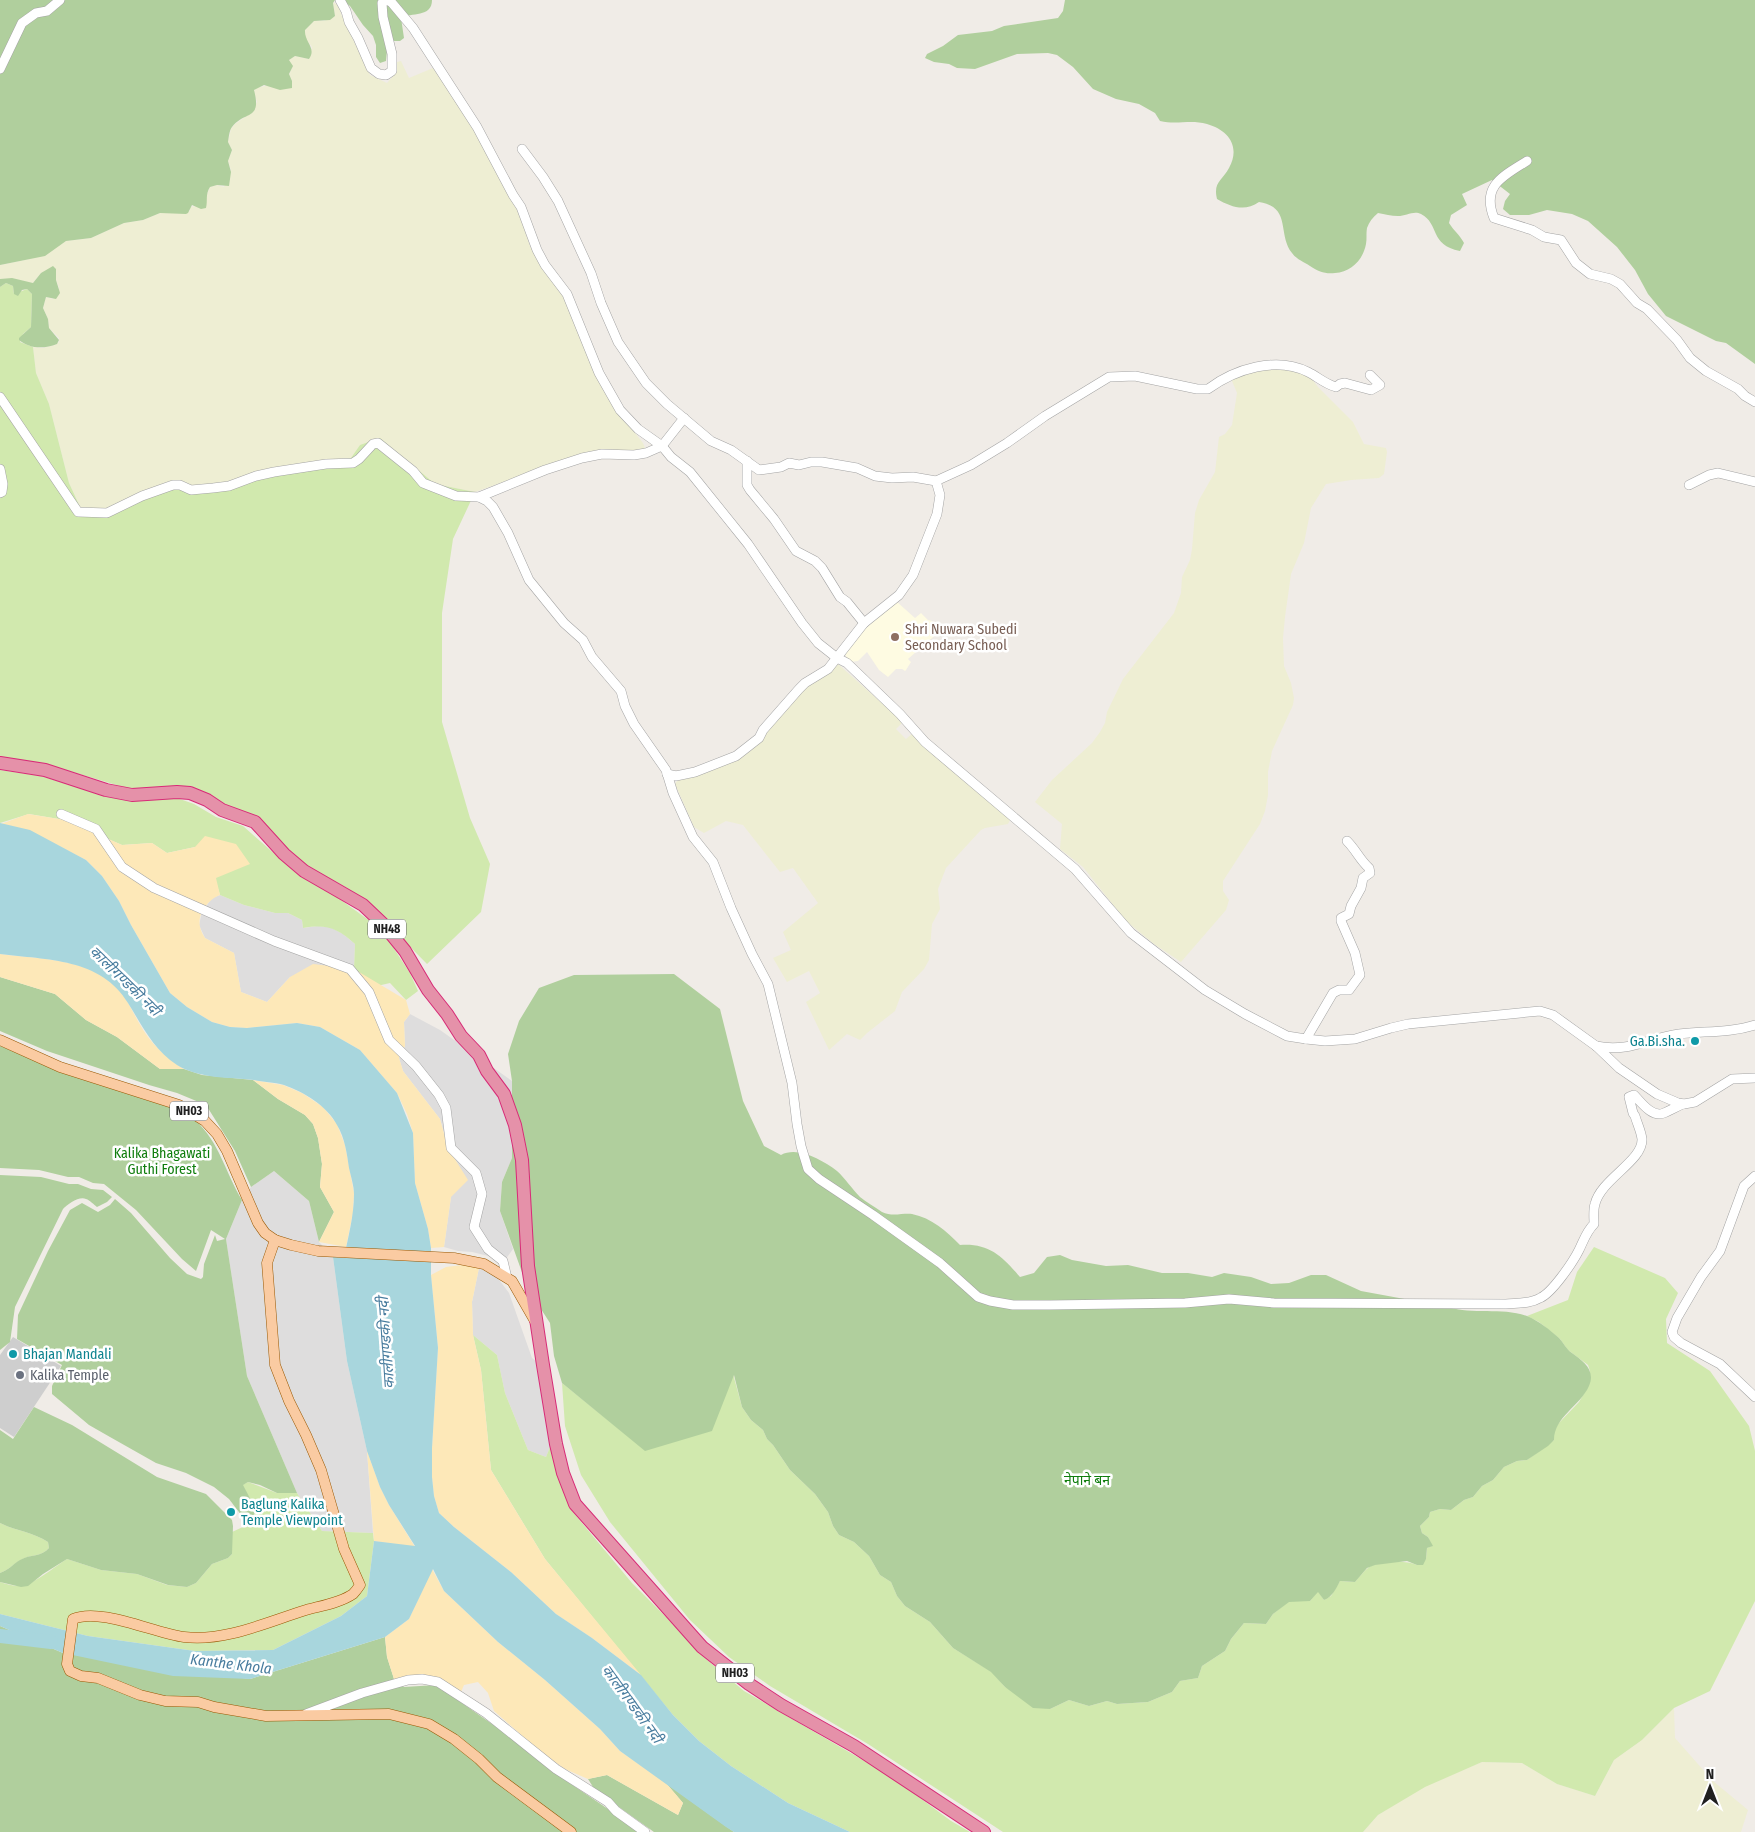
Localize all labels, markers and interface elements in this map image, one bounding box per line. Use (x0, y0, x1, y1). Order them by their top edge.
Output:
place label: Shri Nuwara Subedi Secondary School (905, 621, 1017, 654)
marker: Shri Nuwara Subedi Secondary School (889, 631, 901, 643)
road number: NH48 (368, 920, 406, 939)
water label: कालीगण्डकी नदी (86, 943, 167, 1022)
place label: Ga.Bi.sha. (1630, 1033, 1685, 1050)
marker: Ga.Bi.sha. (1689, 1035, 1701, 1047)
road number: NH03 (170, 1102, 208, 1120)
park label: Kalika Bhagawati Guthi Forest (114, 1145, 210, 1178)
water label: कालीगण्डकी नदी (374, 1293, 398, 1390)
place label: Bhajan Mandali (23, 1346, 111, 1363)
marker: Bhajan Mandali (7, 1348, 19, 1360)
place label: Kalika Temple (30, 1367, 109, 1384)
marker: Kalika Temple (14, 1369, 26, 1381)
park label: नेपाने बन (1064, 1471, 1110, 1489)
place label: Baglung Kalika Temple Viewpoint (241, 1496, 343, 1529)
marker: Baglung Kalika Temple Viewpoint (225, 1506, 237, 1518)
water label: Kanthe Khola (189, 1650, 273, 1678)
water label: कालीगण्डकी नदी (598, 1661, 668, 1749)
road number: NH03 (716, 1664, 754, 1682)
north arrow (1685, 1762, 1735, 1812)
text: N (1706, 1766, 1714, 1783)

